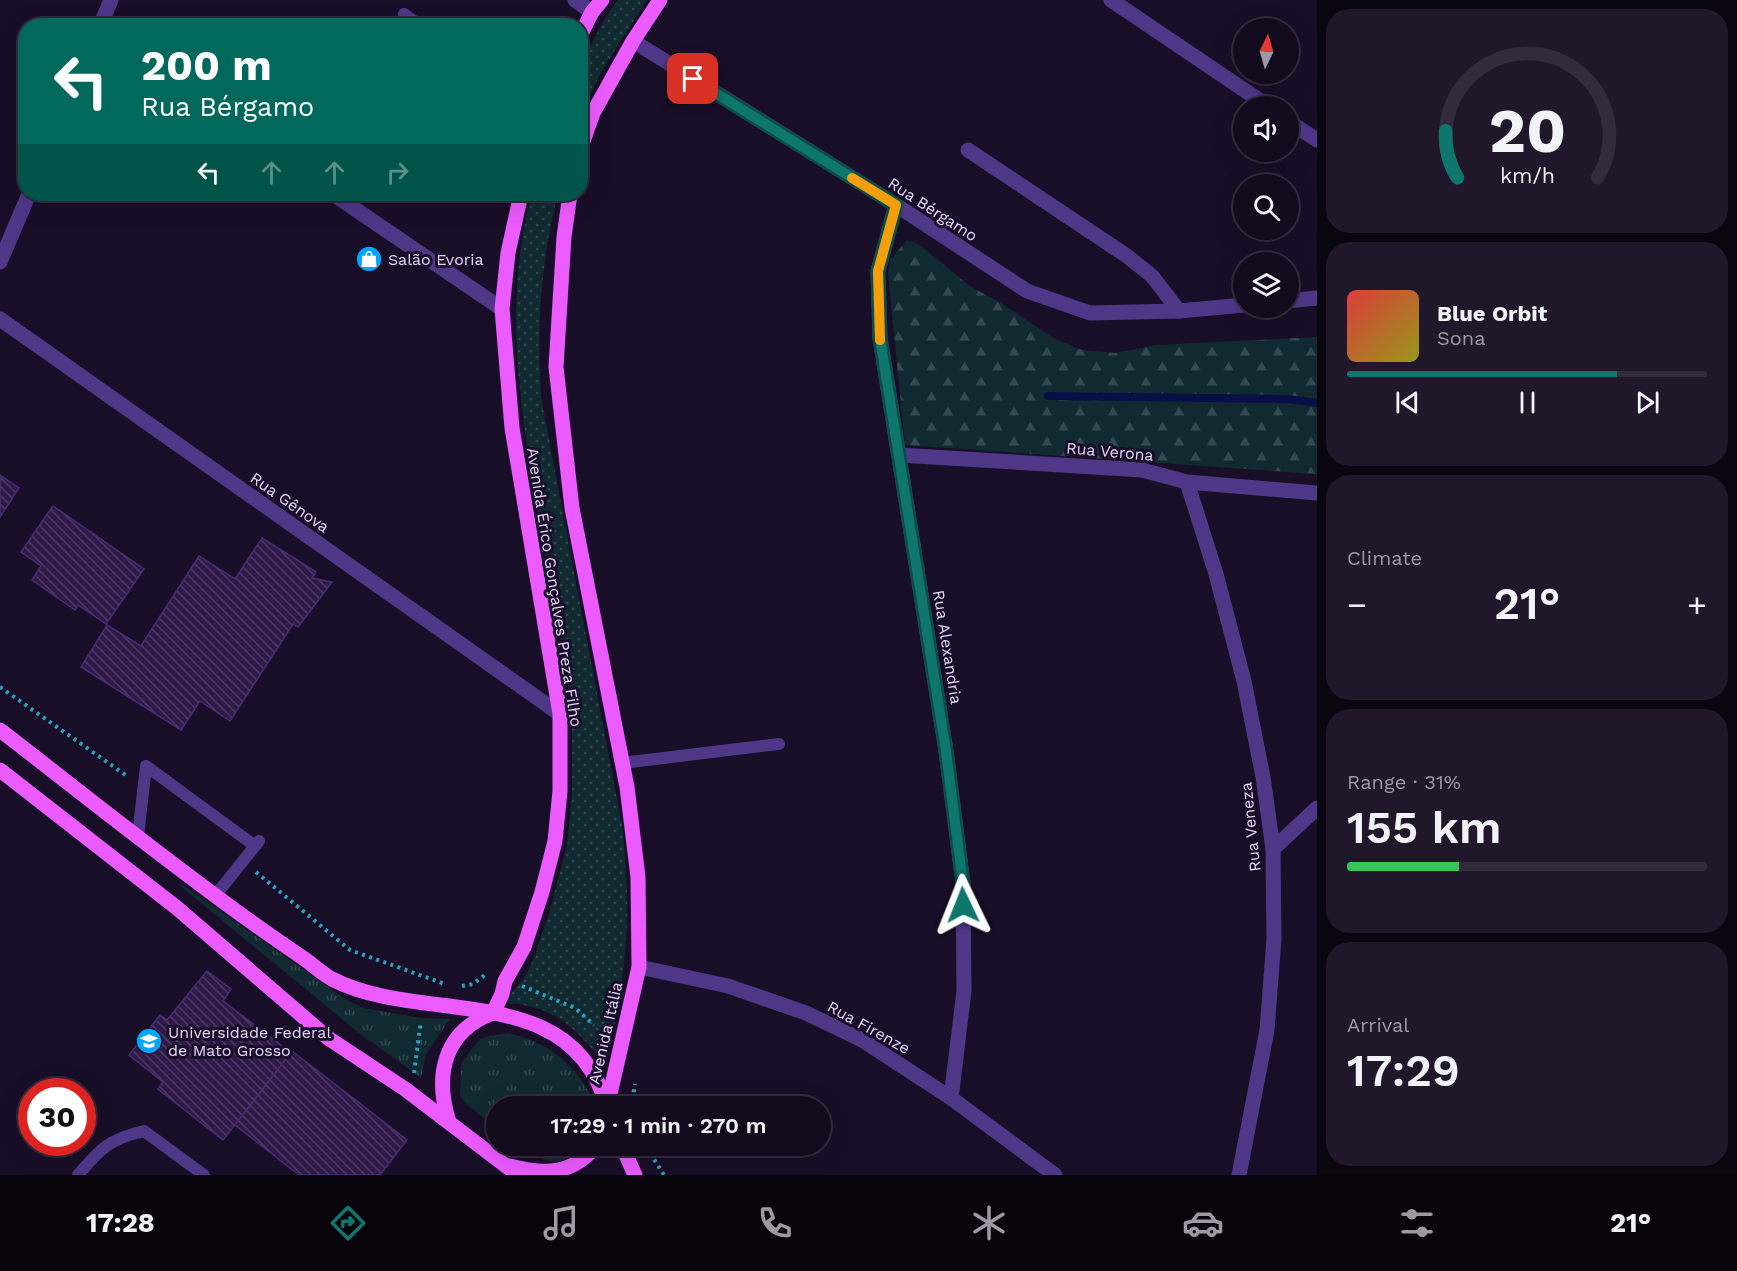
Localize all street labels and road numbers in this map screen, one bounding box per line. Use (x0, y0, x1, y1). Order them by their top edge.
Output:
street label: Rua Bérgamo (884, 173, 981, 245)
street label: Rua Verona (1065, 438, 1154, 465)
street label: Avenida Érico Gonçalves Preza Filho (523, 446, 586, 728)
street label: Rua Gênova (247, 468, 333, 537)
street label: Rua Alexandria (929, 589, 966, 706)
street label: Rua Veneza (1236, 781, 1265, 872)
street label: Avenida Itália (584, 980, 627, 1086)
street label: Rua Firenze (824, 997, 913, 1058)

